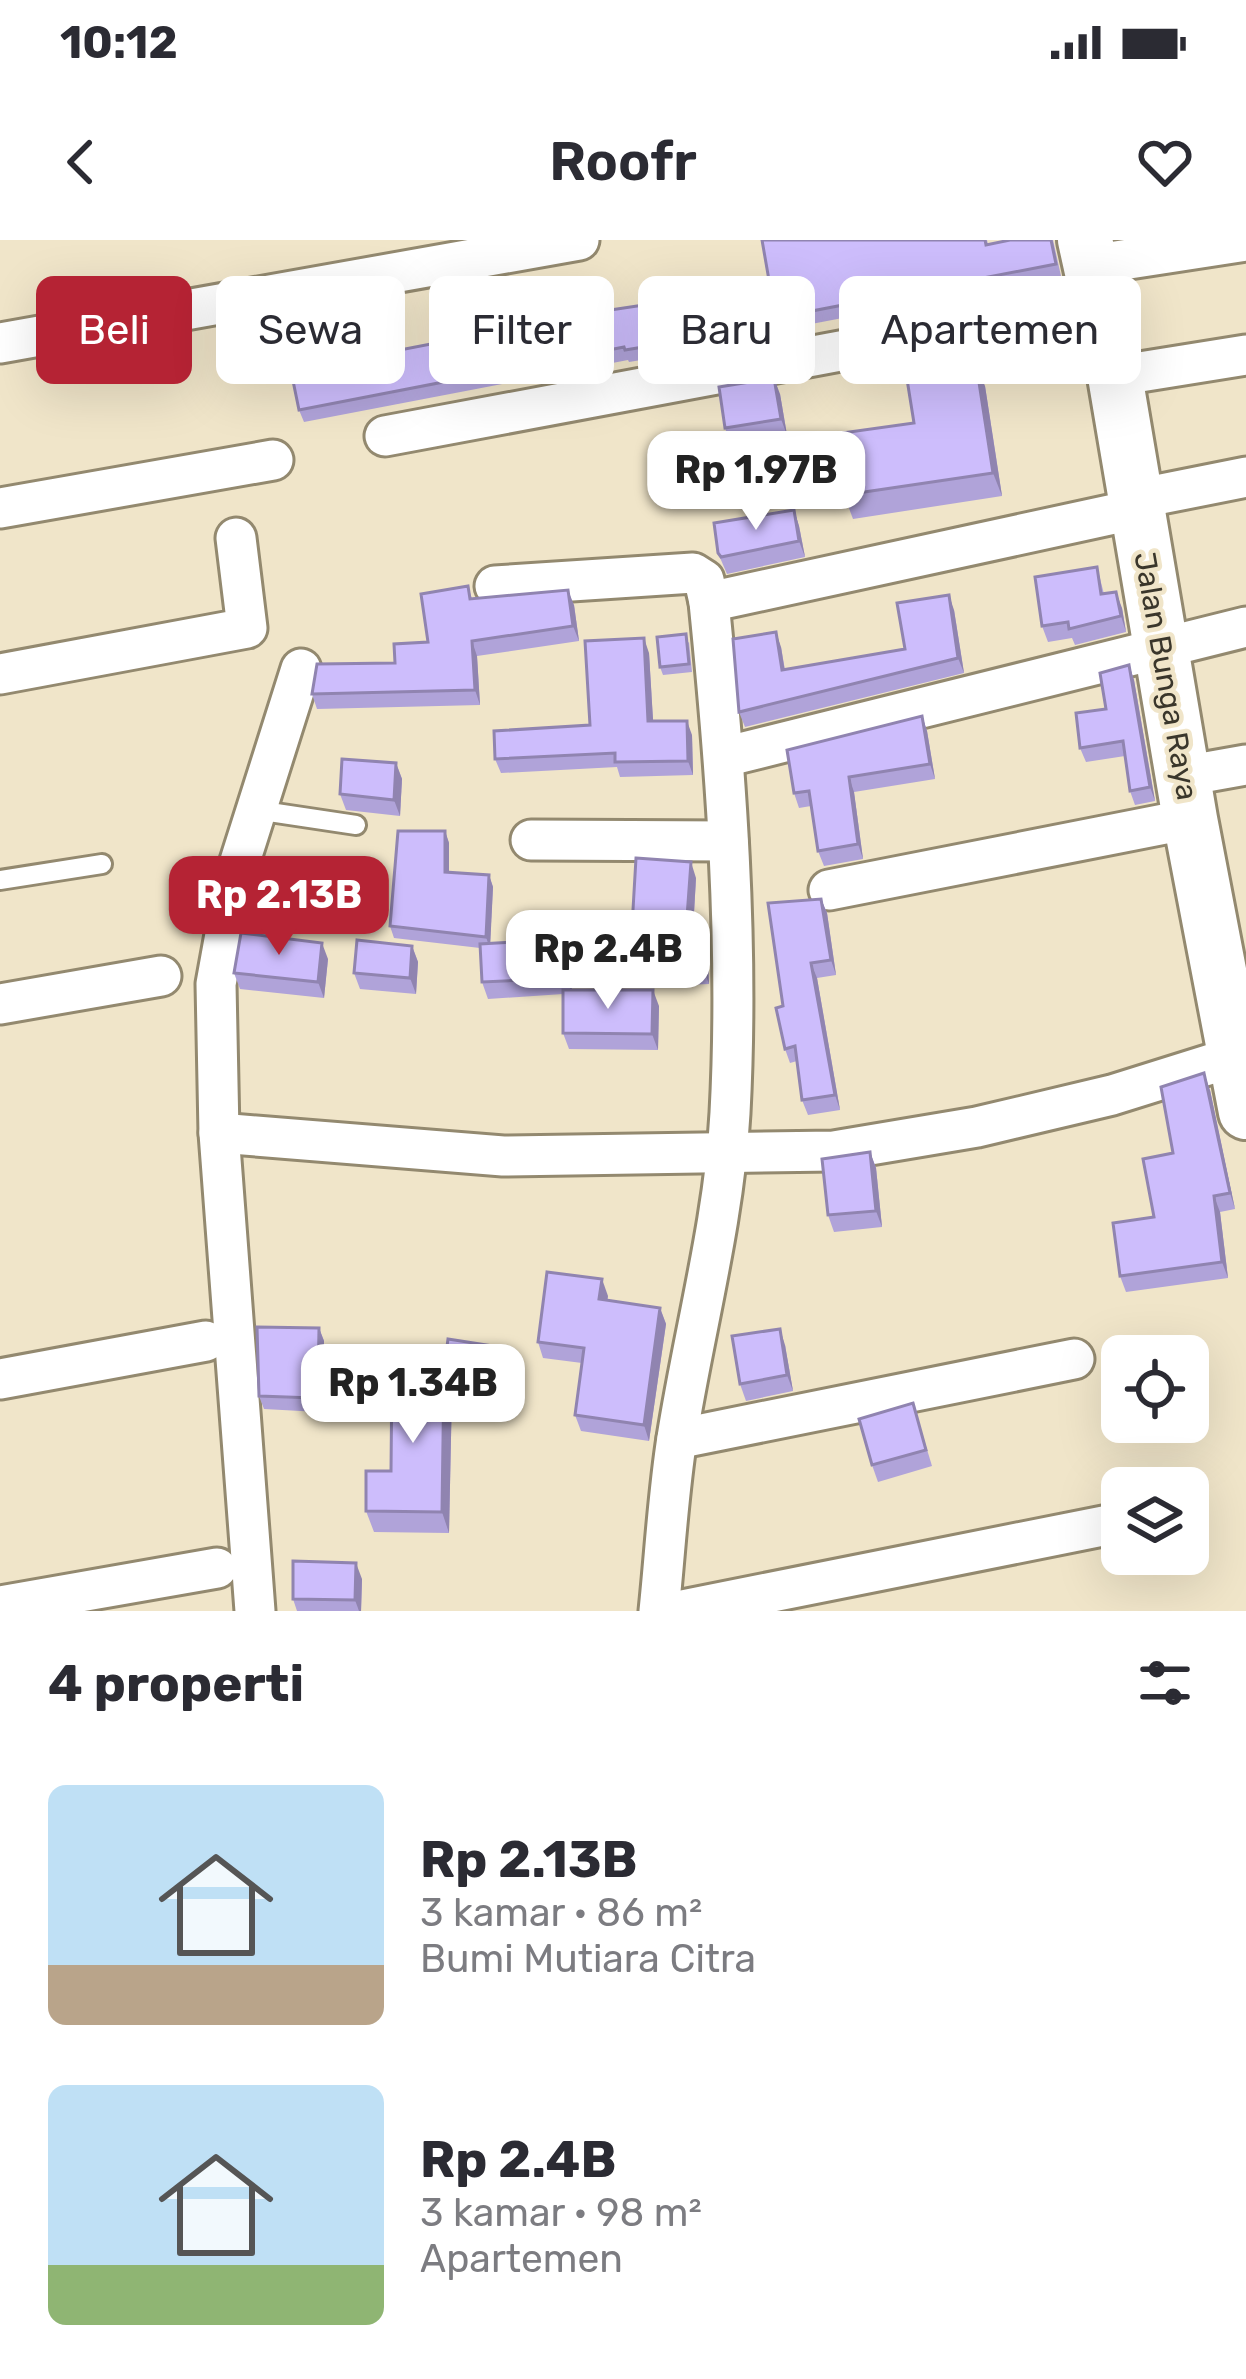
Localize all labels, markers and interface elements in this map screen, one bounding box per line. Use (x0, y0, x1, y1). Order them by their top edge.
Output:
text: 10:12 (60, 16, 178, 69)
icon: back (48, 129, 114, 195)
icon: heart (1132, 129, 1198, 195)
text: Roofr (549, 130, 697, 194)
chip: Beli (36, 276, 192, 384)
chip: Sewa (216, 276, 405, 384)
chip: Filter (429, 276, 614, 384)
chip: Baru (638, 276, 815, 384)
chip: Apartemen (839, 276, 1141, 384)
pin: Rp 1.97B (632, 431, 880, 533)
text: Rp 1.97B (674, 447, 838, 493)
street label: Jalan Bunga Raya (1126, 549, 1206, 803)
pin: Rp 2.13B (155, 856, 403, 958)
text: Rp 2.13B (196, 872, 362, 918)
pin: Rp 2.4B (497, 910, 719, 1012)
text: Rp 2.4B (533, 926, 683, 972)
map controls (1101, 1335, 1209, 1575)
button: locate (1101, 1335, 1209, 1443)
pin: Rp 1.34B (289, 1344, 537, 1446)
text: Rp 1.34B (328, 1360, 498, 1406)
button: layers (1101, 1467, 1209, 1575)
icon: filters (1132, 1650, 1198, 1716)
text: 4 properti (48, 1653, 304, 1714)
text: Rp 2.13B (420, 1829, 637, 1890)
icon: home (144, 1833, 288, 1977)
text: 3 kamar · 86 m² (420, 1890, 702, 1936)
text: Bumi Mutiara Citra (420, 1936, 756, 1982)
text: Rp 2.4B (420, 2129, 616, 2190)
icon: home (144, 2133, 288, 2277)
text: 3 kamar · 98 m² (420, 2190, 702, 2236)
text: Apartemen (420, 2236, 623, 2282)

